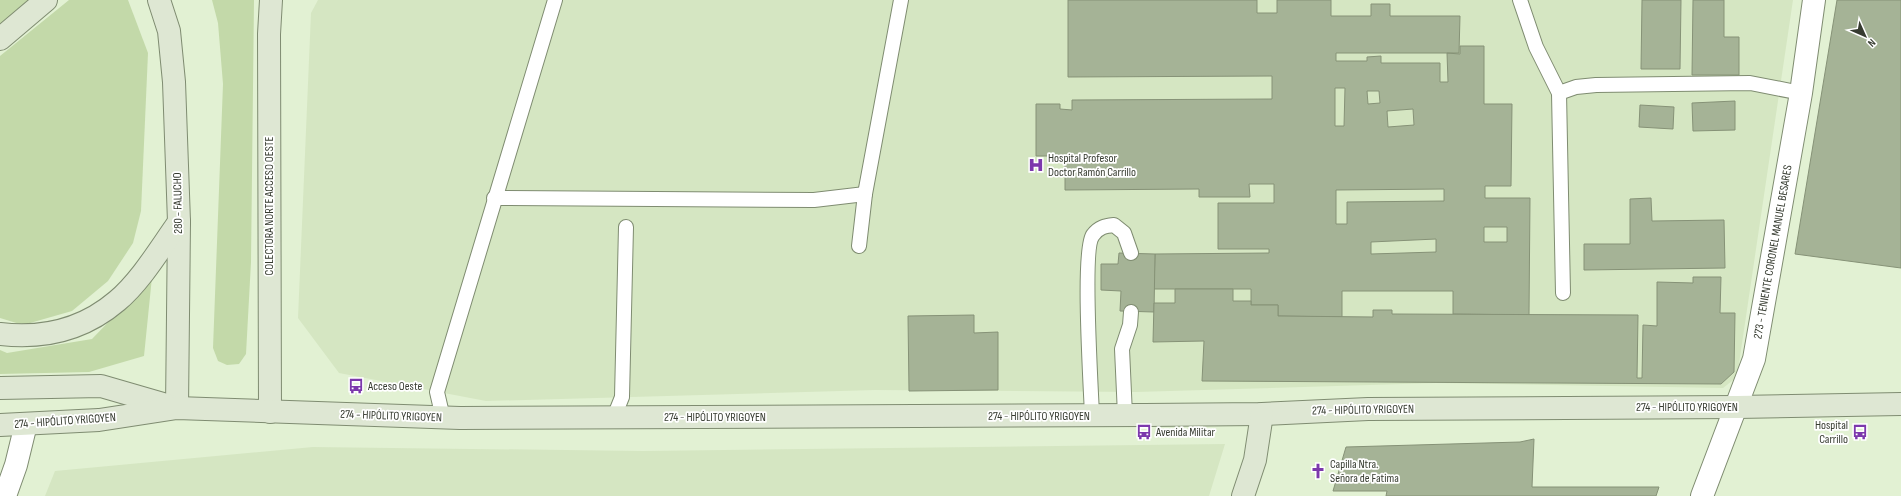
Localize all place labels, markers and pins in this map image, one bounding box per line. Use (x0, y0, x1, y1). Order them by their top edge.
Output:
place label: Hospital Profesor Doctor Ramón Carrillo (1048, 151, 1136, 180)
hospital icon: Hospital Profesor Doctor Ramón Carrillo (1027, 156, 1045, 174)
bus stop icon: Acceso Oeste (347, 377, 365, 395)
place label: Acceso Oeste (367, 379, 422, 394)
place label: Hospital Carrillo (1815, 418, 1848, 447)
bus stop icon: Avenida Militar (1135, 423, 1153, 441)
bus stop icon: Hospital Carrillo (1851, 423, 1869, 441)
place label: Avenida Militar (1155, 425, 1216, 440)
place label: Capilla Ntra. Señora de Fatima (1330, 457, 1399, 486)
church icon: Capilla Ntra. Señora de Fatima (1309, 462, 1327, 480)

